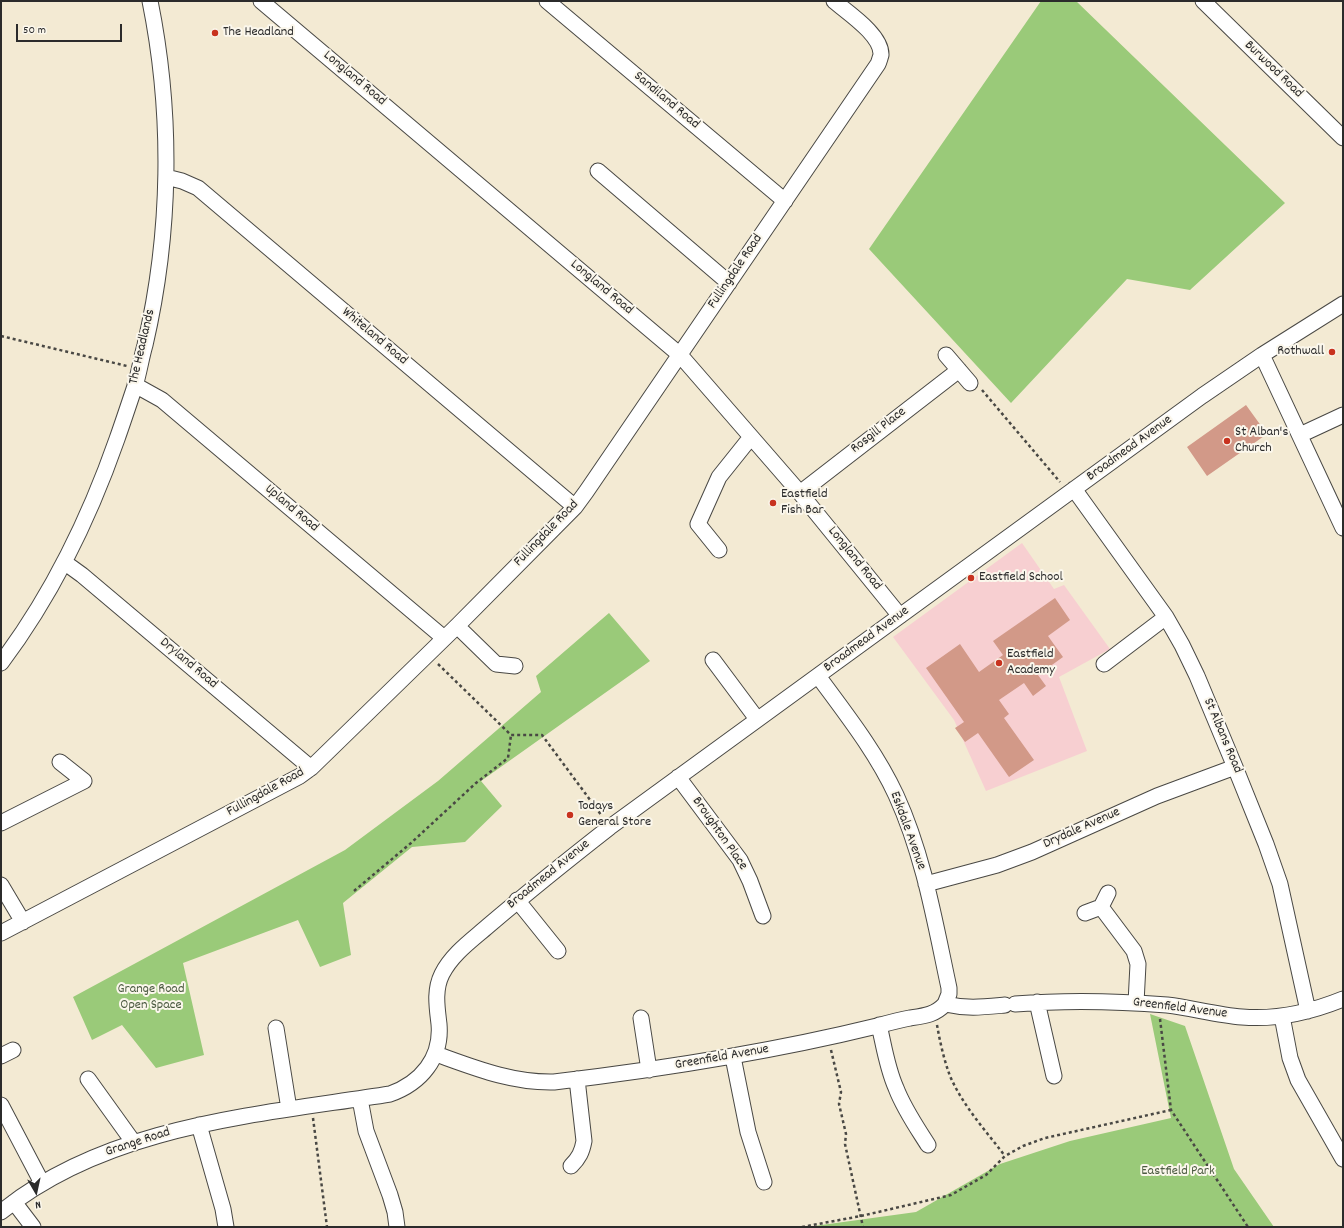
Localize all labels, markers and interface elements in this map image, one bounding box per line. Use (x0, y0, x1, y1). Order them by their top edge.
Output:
scale bar (18, 16, 124, 42)
text: 50 m (23, 22, 46, 39)
place label: The Headland (223, 25, 294, 41)
marker: The Headland (210, 28, 220, 38)
street label: Burwood Road (1240, 38, 1306, 102)
street label: Longland Road (319, 48, 389, 110)
street label: Sandiland Road (630, 69, 702, 133)
street label: Fullingdale Road (705, 232, 767, 312)
street label: Longland Road (566, 257, 636, 319)
street label: Whiteland Road (338, 305, 410, 369)
street label: The Headlands (126, 308, 160, 386)
place label: Rothwall (1277, 344, 1324, 360)
marker: Rothwall (1327, 347, 1337, 357)
street label: Rosgill Place (848, 404, 910, 458)
street label: Broadmead Avenue (1084, 412, 1176, 486)
place label: St Alban's Church (1235, 425, 1288, 458)
marker: St Alban's Church (1222, 436, 1232, 446)
street label: Upland Road (261, 482, 321, 536)
place label: Eastfield Fish Bar (781, 487, 828, 520)
street label: Fullingdale Road (511, 497, 583, 571)
marker: Eastfield Fish Bar (768, 498, 778, 508)
street label: Longland Road (823, 524, 885, 594)
place label: Eastfield School (979, 570, 1063, 586)
marker: Eastfield School (966, 573, 976, 583)
street label: Broadmead Avenue (821, 603, 913, 677)
street label: Dryland Road (156, 635, 220, 693)
place label: Eastfield Academy (1007, 647, 1055, 680)
marker: Eastfield Academy (994, 658, 1004, 668)
street label: St Albans Road (1199, 696, 1245, 776)
street label: Fullingdale Road (224, 765, 308, 821)
street label: Eskdale Avenue (885, 790, 929, 872)
street label: Broughton Place (688, 794, 750, 874)
place label: Todays General Store (578, 799, 651, 832)
street label: Drydale Avenue (1041, 805, 1123, 853)
marker: Todays General Store (565, 810, 575, 820)
street label: Broadmead Avenue (504, 836, 594, 914)
park label: Grange Road Open Space (118, 982, 184, 1014)
street label: Greenfield Avenue (1132, 995, 1228, 1023)
street label: Greenfield Avenue (674, 1041, 770, 1075)
street label: Grange Road (104, 1125, 172, 1161)
park label: Eastfield Park (1141, 1164, 1215, 1180)
north arrow (16, 1172, 56, 1212)
text: N (34, 1196, 42, 1212)

